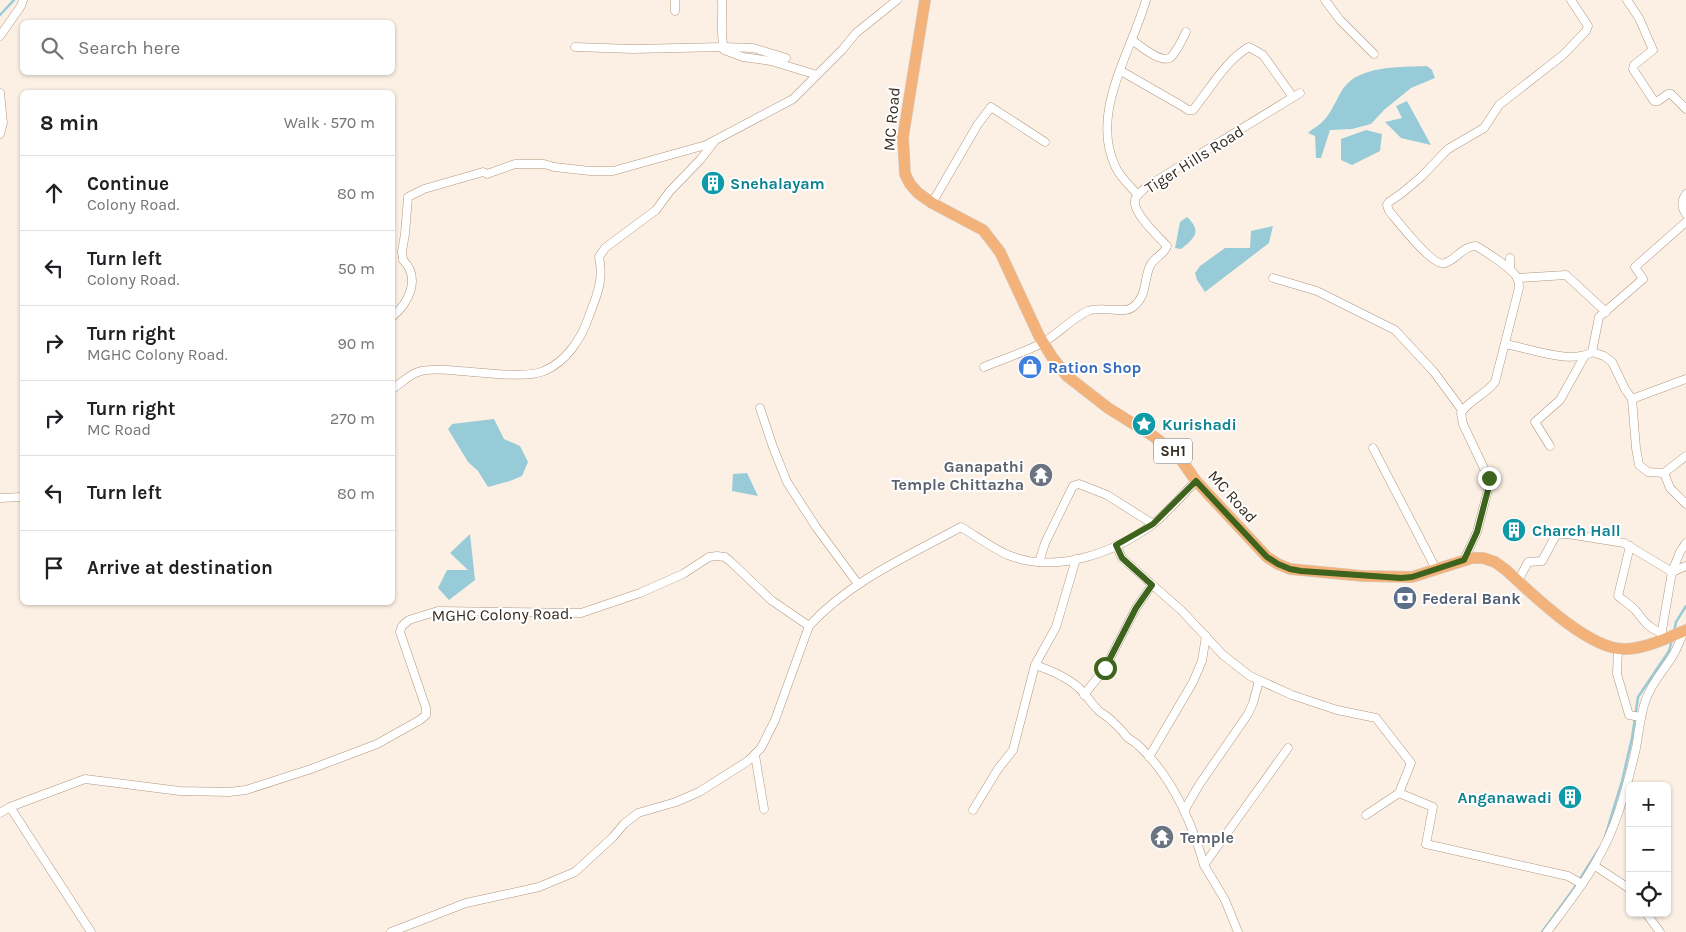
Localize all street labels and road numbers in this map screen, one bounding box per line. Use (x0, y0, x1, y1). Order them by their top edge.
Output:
street label: MC Road (879, 86, 904, 152)
street label: Tiger Hills Road (1141, 121, 1247, 197)
road number: SH1 (1154, 438, 1192, 464)
street label: MC Road (1204, 466, 1261, 526)
street label: MGHC Colony Road. (432, 604, 573, 625)

